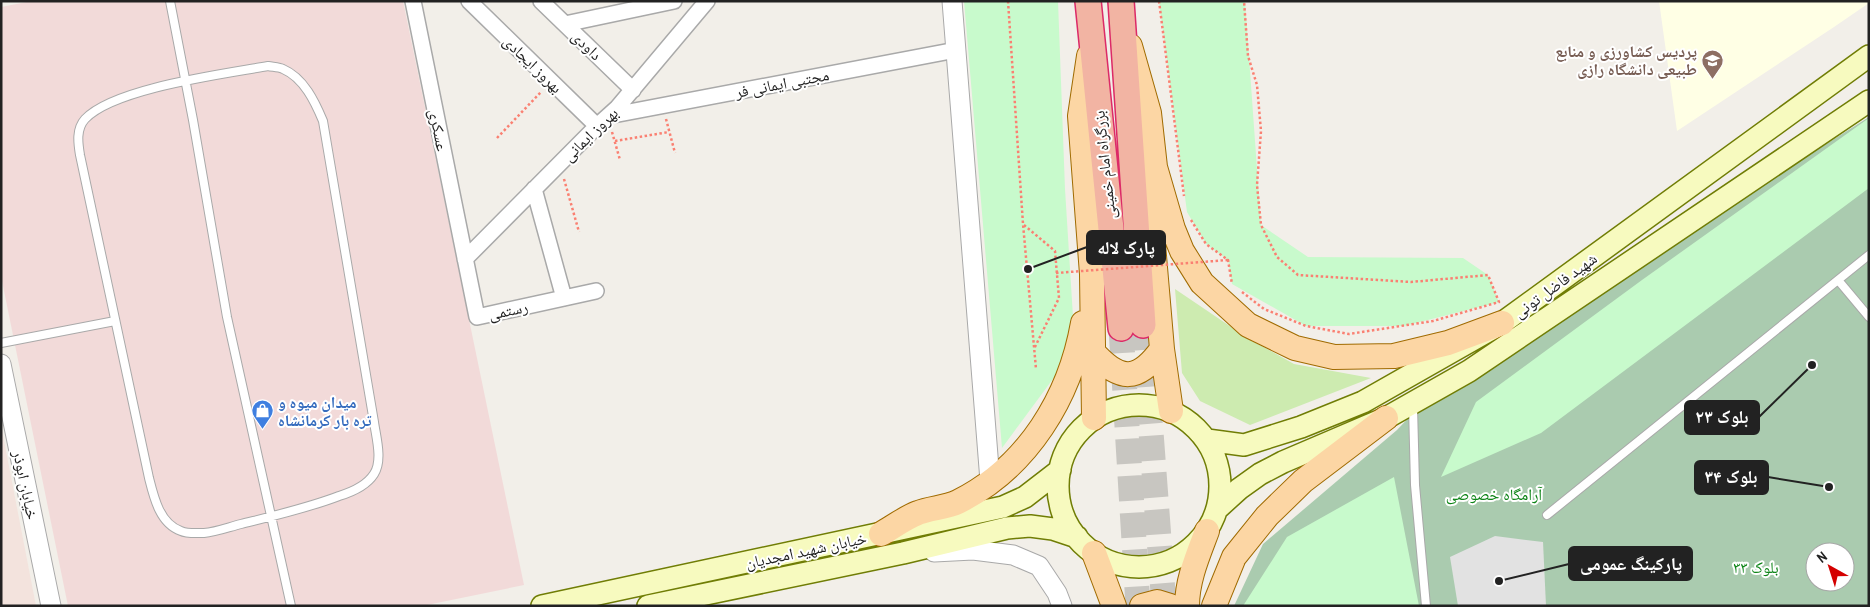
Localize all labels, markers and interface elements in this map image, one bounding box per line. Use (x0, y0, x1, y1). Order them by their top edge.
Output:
street label: داودی (567, 25, 607, 65)
street label: بهروز ایجادی (498, 30, 568, 98)
place label: پردیس کشاورزی و منابع طبیعی دانشگاه رازی (1555, 40, 1697, 80)
school or university icon: پردیس کشاورزی و منابع طبیعی دانشگاه رازی (1701, 48, 1725, 79)
street label: مجتبی ایمانی فر (732, 63, 831, 103)
street label: بهروز ایمانی (557, 102, 623, 166)
street label: عسکری (424, 107, 454, 153)
street label: بزرگراه امام خمینی (1087, 110, 1121, 220)
callout: پارک لاله (1087, 231, 1165, 264)
text: پارک لاله (1097, 235, 1155, 260)
street label: شهید فاضل تونی (1509, 247, 1601, 323)
street label: رستمی (486, 295, 530, 325)
place label: میدان میوه و تره بار کرمانشاه (278, 391, 372, 431)
shop icon: میدان میوه و تره بار کرمانشاه (250, 399, 274, 430)
callout: بلوک ۲۳ (1685, 401, 1759, 434)
text: بلوک ۲۳ (1695, 404, 1749, 429)
street label: خیابان ابوذر (8, 448, 44, 521)
callout: بلوک ۳۴ (1695, 461, 1768, 494)
text: بلوک ۳۴ (1704, 464, 1758, 489)
park label: آرامگاه خصوصی (1446, 483, 1543, 505)
street label: خیابان شهید امجدیان (743, 526, 869, 574)
north arrow (1805, 542, 1855, 592)
callout: پارکینگ عمومی (1569, 547, 1692, 580)
text: N (1813, 547, 1831, 567)
text: پارکینگ عمومی (1580, 551, 1682, 576)
park label: بلوک ۳۳ (1733, 556, 1779, 578)

